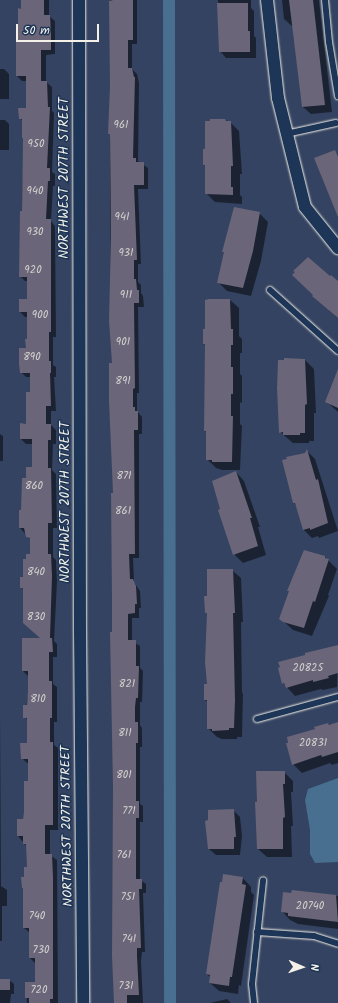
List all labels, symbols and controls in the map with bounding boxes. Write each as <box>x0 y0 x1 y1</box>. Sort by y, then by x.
scale bar <box>18 16 101 42</box>
text: 50 m <box>23 21 50 40</box>
street label: NORTHWEST 207TH STREET <box>57 97 73 259</box>
house number: 961 <box>114 118 128 132</box>
house number: 950 <box>28 137 44 151</box>
house number: 940 <box>27 184 43 198</box>
house number: 941 <box>115 210 129 224</box>
house number: 930 <box>26 225 44 239</box>
house number: 931 <box>118 246 134 260</box>
house number: 920 <box>24 263 42 277</box>
house number: 911 <box>120 288 132 302</box>
house number: 900 <box>32 308 48 322</box>
house number: 901 <box>116 335 130 349</box>
house number: 890 <box>23 350 41 364</box>
house number: 891 <box>115 374 131 388</box>
street label: NORTHWEST 207TH STREET <box>58 421 74 583</box>
house number: 871 <box>116 469 132 483</box>
house number: 860 <box>25 479 43 493</box>
house number: 861 <box>115 504 131 518</box>
house number: 840 <box>27 565 45 579</box>
house number: 830 <box>27 610 45 624</box>
house number: 20825 <box>293 661 323 675</box>
house number: 821 <box>119 677 135 691</box>
house number: 810 <box>30 692 46 706</box>
house number: 811 <box>118 726 132 740</box>
house number: 20831 <box>299 736 327 750</box>
street label: NORTHWEST 207TH STREET <box>59 745 77 907</box>
house number: 801 <box>116 768 132 782</box>
house number: 771 <box>122 804 136 818</box>
house number: 761 <box>117 848 131 862</box>
house number: 751 <box>121 890 135 904</box>
house number: 20740 <box>296 899 324 913</box>
house number: 740 <box>29 909 45 923</box>
house number: 741 <box>122 932 136 946</box>
house number: 730 <box>33 943 49 957</box>
north arrow <box>282 947 322 987</box>
text: N <box>305 964 323 971</box>
house number: 731 <box>119 979 133 993</box>
house number: 720 <box>31 983 47 997</box>

